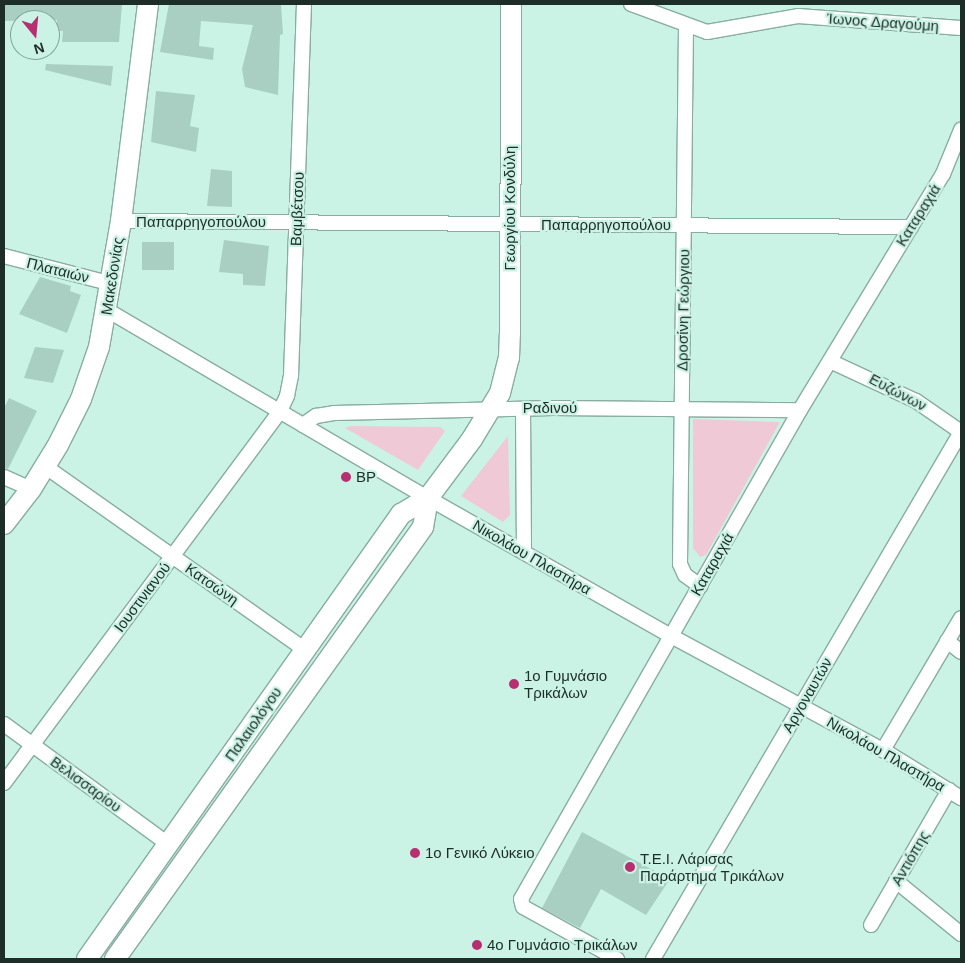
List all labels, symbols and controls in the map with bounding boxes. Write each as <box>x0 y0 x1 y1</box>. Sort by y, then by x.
street label: Ίωνος Δραγούμη <box>826 9 940 35</box>
north arrow <box>10 10 60 60</box>
text: N <box>32 39 46 58</box>
street label: Γεωργίου Κονδύλη <box>501 146 519 270</box>
street label: Βαμβέτσου <box>287 172 307 246</box>
street label: Καταραχιά <box>892 181 944 249</box>
street label: Παπαρρηγοπούλου <box>136 213 266 231</box>
street label: Παπαρρηγοπούλου <box>541 216 671 234</box>
street label: Μακεδονίας <box>97 236 127 316</box>
street label: Δροσίνη Γεώργιου <box>673 249 693 371</box>
street label: Πλαταιών <box>25 254 91 286</box>
street label: Ευζώνων <box>866 369 930 415</box>
street label: Ραδινού <box>523 399 577 417</box>
place label: BP <box>356 468 376 486</box>
marker: BP <box>340 471 352 483</box>
street label: Νικολάου Πλαστήρα <box>470 516 594 598</box>
street label: Καταραχιά <box>687 529 737 599</box>
street label: Ιουστινιανού <box>110 559 174 635</box>
street label: Κατσώνη <box>182 559 242 609</box>
street label: Αργοναυτών <box>778 654 836 736</box>
place label: 1ο Γυμνάσιο Τρικάλων <box>524 666 607 701</box>
marker: 1ο Γυμνάσιο Τρικάλων <box>508 678 520 690</box>
street label: Παλαιολόγου <box>221 683 285 765</box>
street label: Νικολάου Πλαστήρα <box>824 713 948 795</box>
street label: Βελισσαρίου <box>47 752 125 816</box>
street label: Αντιόπης <box>887 827 933 889</box>
place label: 1ο Γενικό Λύκειο <box>425 844 536 862</box>
marker: 1ο Γενικό Λύκειο <box>409 847 421 859</box>
place label: Τ.Ε.Ι. Λάρισας Παράρτημα Τρικάλων <box>640 849 784 884</box>
marker: Τ.Ε.Ι. Λάρισας Παράρτημα Τρικάλων <box>624 861 636 873</box>
place label: 4ο Γυμνάσιο Τρικάλων <box>487 936 638 954</box>
marker: 4ο Γυμνάσιο Τρικάλων <box>471 939 483 951</box>

